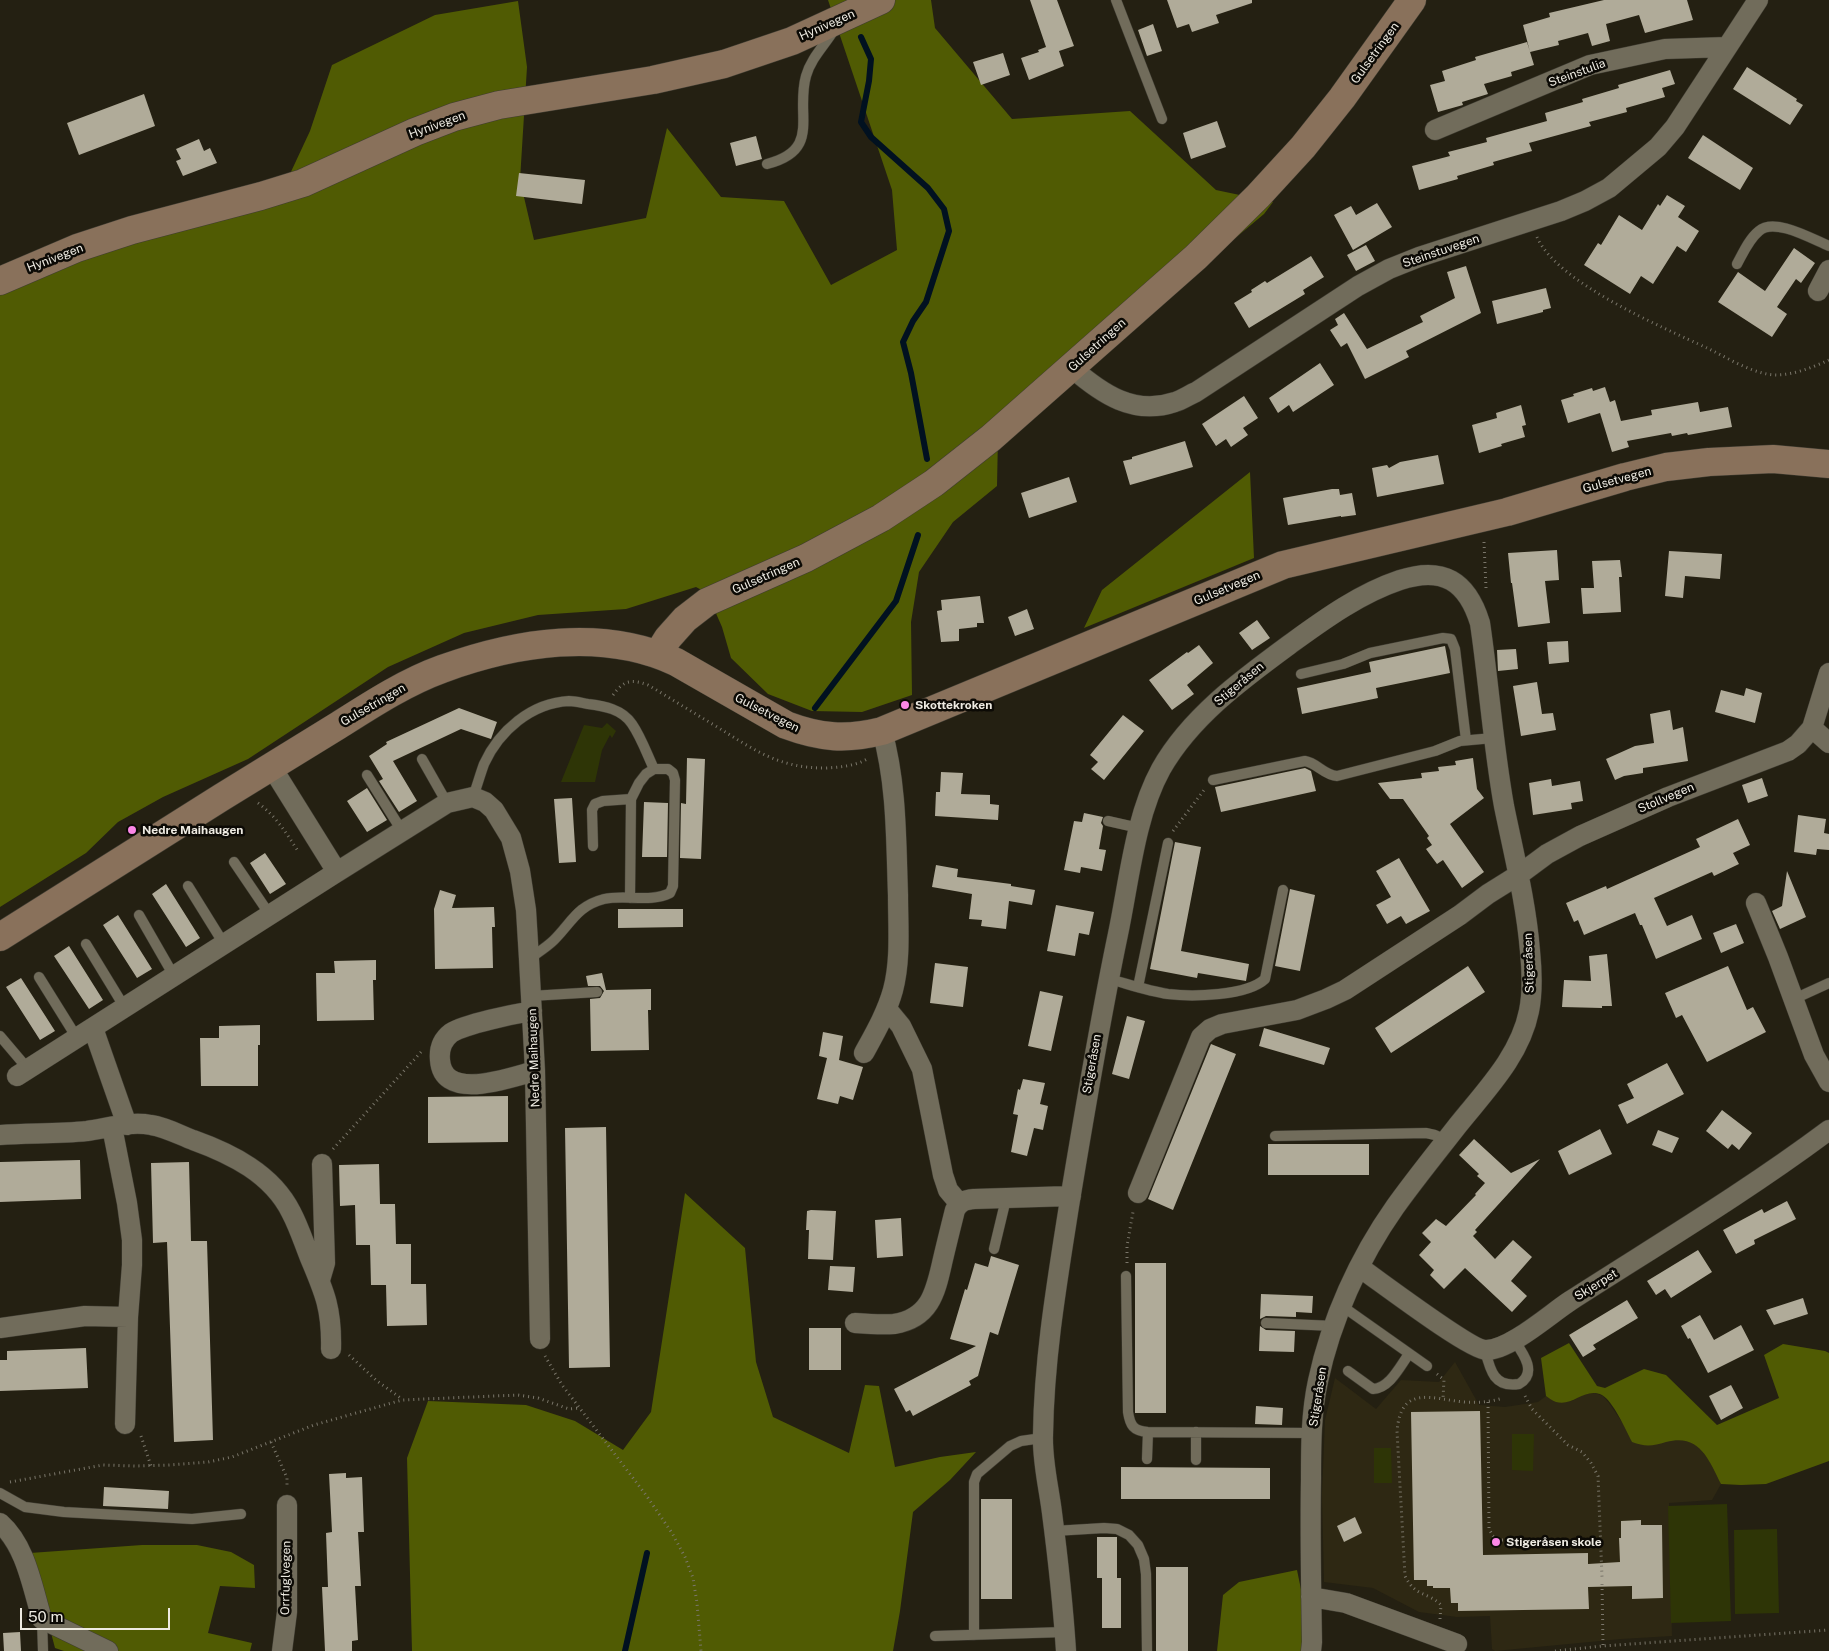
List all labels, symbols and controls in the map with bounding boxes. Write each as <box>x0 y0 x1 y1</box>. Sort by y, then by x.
street label: Hynivegen <box>797 6 857 44</box>
street label: Gulsetringen <box>1348 20 1402 86</box>
street label: Steinstulia <box>1546 56 1608 90</box>
street label: Hynivegen <box>407 108 467 142</box>
street label: Steinstuvegen <box>1401 231 1481 271</box>
street label: Hynivegen <box>25 241 85 275</box>
street label: Gulsetringen <box>1065 315 1129 375</box>
street label: Gulsetvegen <box>1581 464 1653 496</box>
street label: Gulsetringen <box>730 555 802 597</box>
street label: Gulsetvegen <box>1192 568 1262 608</box>
street label: Stigeråsen <box>1211 659 1267 709</box>
street label: Gulsetringen <box>338 681 408 729</box>
street label: Gulsetvegen <box>732 691 802 735</box>
place label: Skottekroken <box>915 698 992 712</box>
marker: Skottekroken <box>899 699 911 711</box>
street label: Stollvegen <box>1636 780 1696 816</box>
place label: Nedre Maihaugen <box>142 823 243 837</box>
marker: Nedre Maihaugen <box>126 824 138 836</box>
street label: Stigeråsen <box>1521 933 1537 993</box>
street label: Nedre Maihaugen <box>525 1008 543 1108</box>
street label: Stigeråsen <box>1080 1033 1104 1095</box>
street label: Skjerpet <box>1572 1266 1620 1304</box>
street label: Stigeråsen <box>1306 1366 1330 1428</box>
place label: Stigeråsen skole <box>1506 1535 1602 1549</box>
marker: Stigeråsen skole <box>1490 1536 1502 1548</box>
street label: Orrfuglvegen <box>278 1541 294 1615</box>
scale bar <box>22 1598 172 1630</box>
text: 50 m <box>28 1608 63 1625</box>

